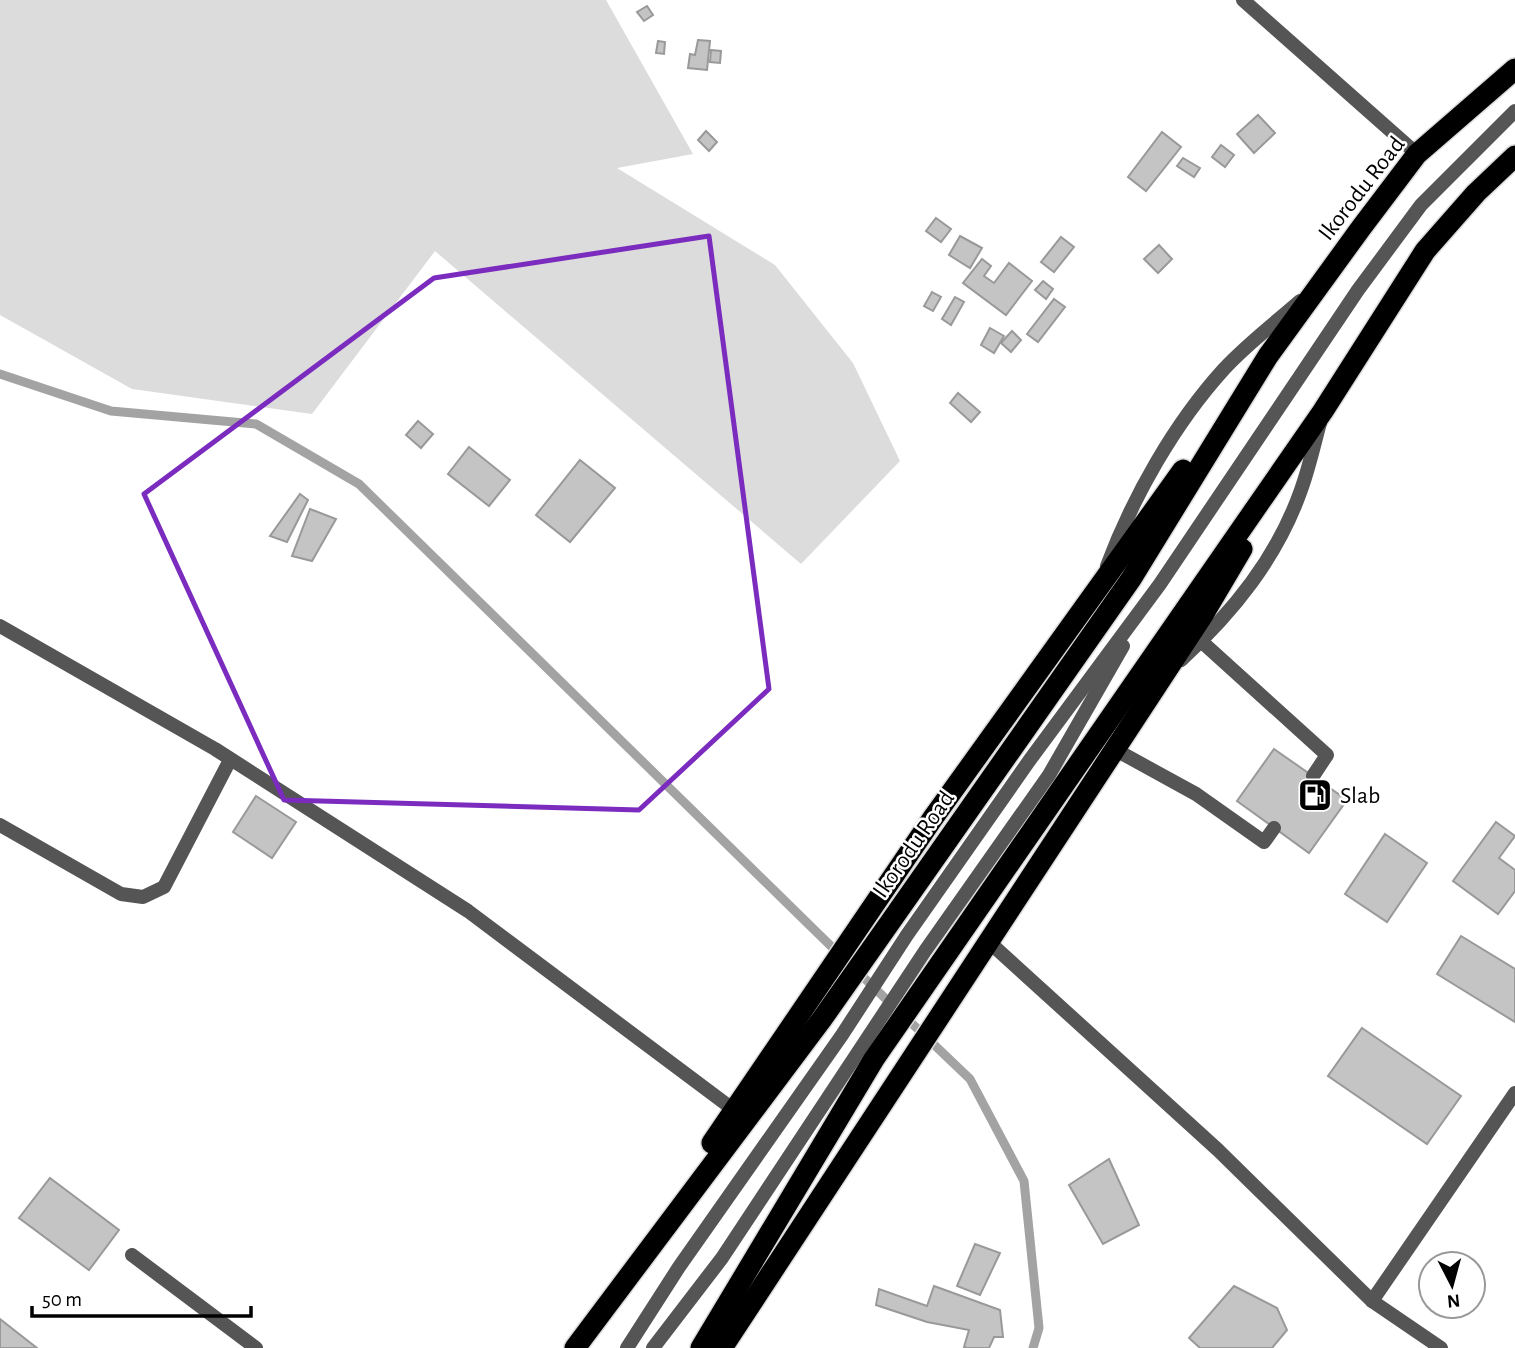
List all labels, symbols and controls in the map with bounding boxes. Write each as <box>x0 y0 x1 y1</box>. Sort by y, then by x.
street label: Ikorodu Road <box>1314 132 1410 245</box>
fuel station icon: Slab <box>1296 776 1334 814</box>
place label: Slab <box>1340 784 1380 808</box>
street label: Ikorodu Road <box>868 787 959 902</box>
north arrow <box>1417 1250 1487 1320</box>
scale bar <box>32 1274 250 1318</box>
text: 50 m <box>42 1289 82 1310</box>
text: N <box>1446 1290 1461 1311</box>

